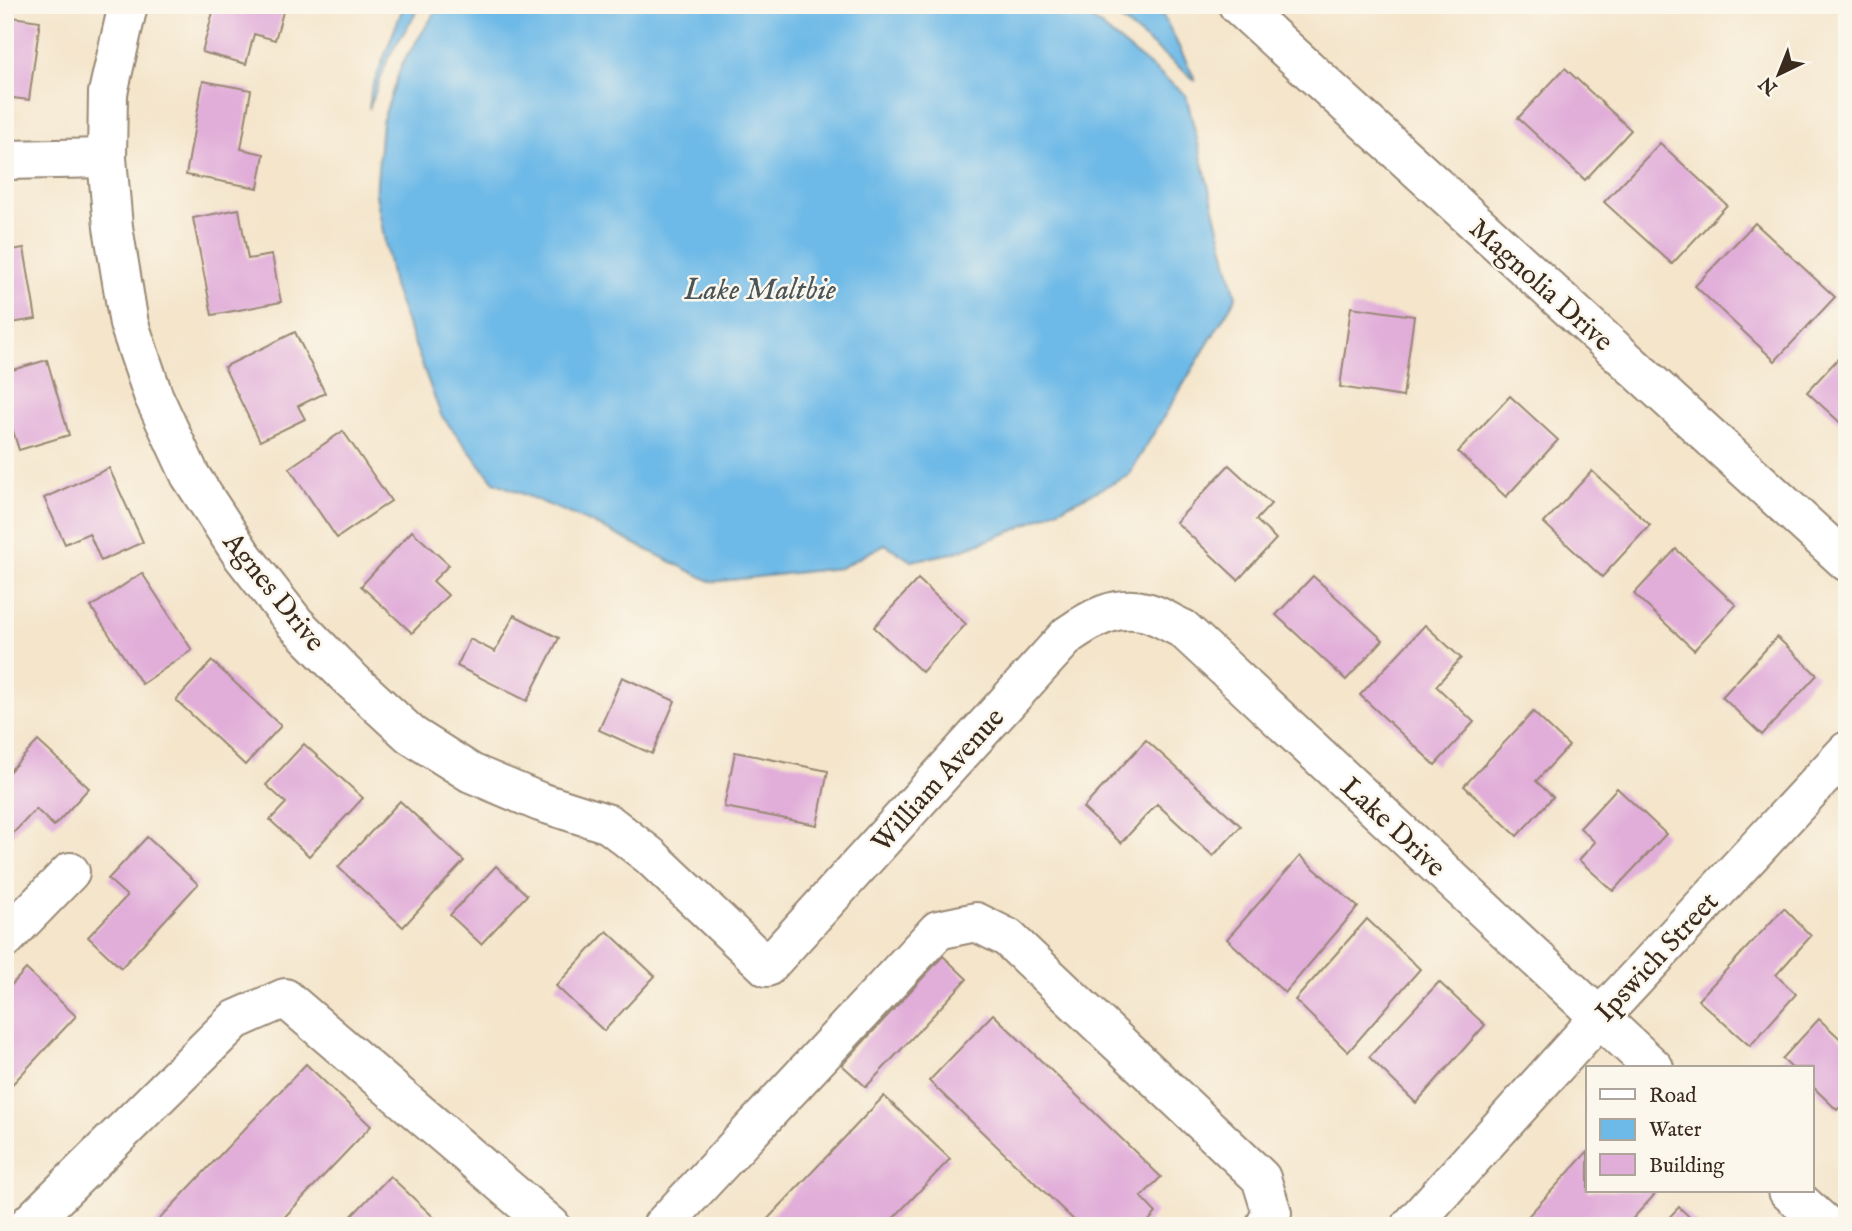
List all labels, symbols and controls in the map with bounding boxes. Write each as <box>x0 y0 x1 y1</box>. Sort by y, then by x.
north arrow <box>1744 38 1814 108</box>
text: N <box>1754 70 1784 100</box>
street label: Magnolia Drive <box>1461 212 1620 360</box>
water label: Lake Maltbie <box>683 272 836 310</box>
street label: Agnes Drive <box>214 525 332 659</box>
street label: William Avenue <box>865 701 1013 860</box>
street label: Lake Drive <box>1332 770 1452 885</box>
street label: Ipswich Street <box>1589 885 1727 1030</box>
legend <box>1586 1066 1814 1192</box>
text: Road <box>1649 1083 1697 1110</box>
text: Water <box>1649 1117 1702 1144</box>
text: Building <box>1649 1153 1725 1180</box>

